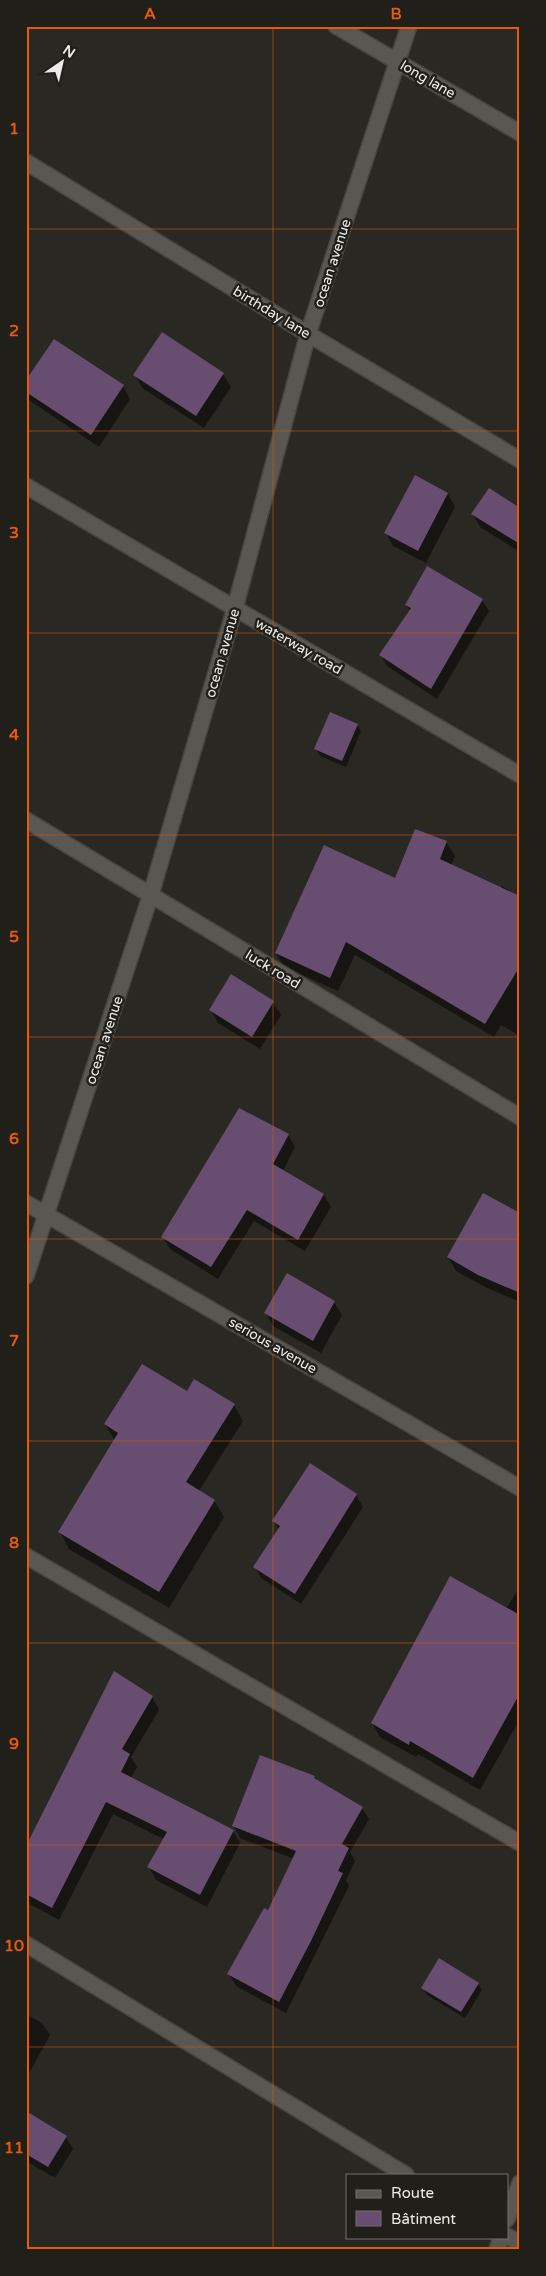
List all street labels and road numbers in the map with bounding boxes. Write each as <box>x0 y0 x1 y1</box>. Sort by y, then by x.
street label: long lane <box>397 57 458 102</box>
street label: ocean avenue <box>310 217 355 309</box>
street label: birthday lane <box>230 283 314 342</box>
street label: ocean avenue <box>202 607 243 700</box>
street label: waterway road <box>252 615 345 678</box>
street label: luck road <box>242 946 303 992</box>
street label: ocean avenue <box>82 994 127 1086</box>
street label: serious avenue <box>226 1313 320 1378</box>

